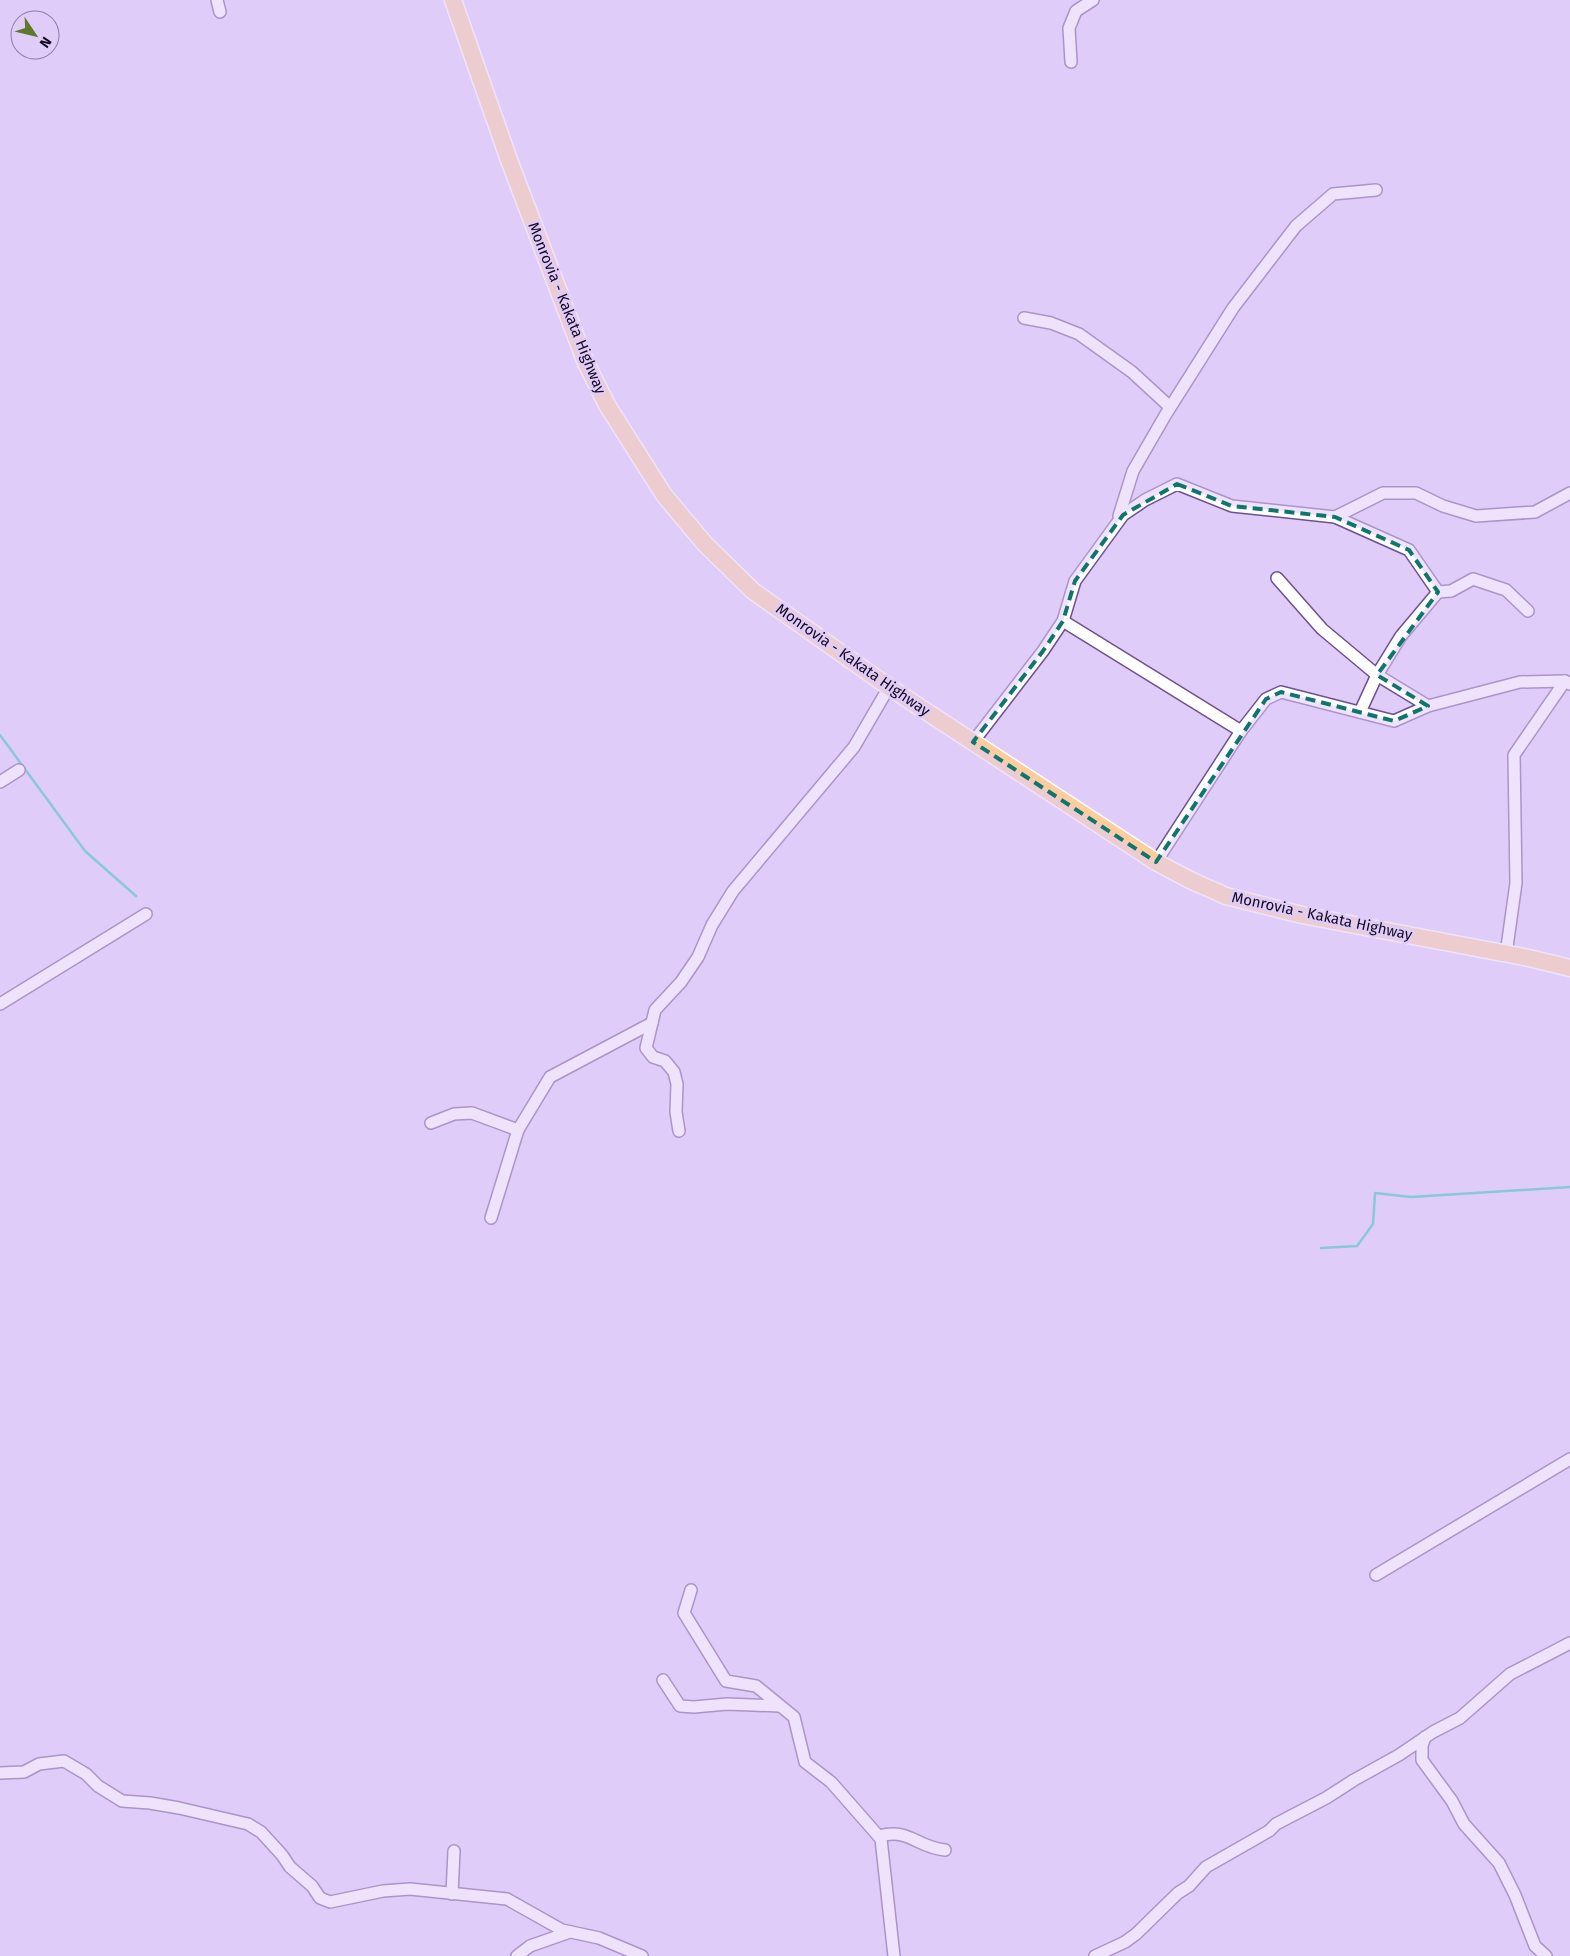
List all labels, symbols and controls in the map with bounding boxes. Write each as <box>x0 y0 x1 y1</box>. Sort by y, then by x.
north arrow <box>10 10 60 60</box>
text: N <box>36 33 55 51</box>
street label: Monrovia - Kakata Highway <box>524 219 610 397</box>
street label: Monrovia - Kakata Highway <box>773 600 934 720</box>
street label: Monrovia - Kakata Highway <box>1230 888 1414 944</box>

